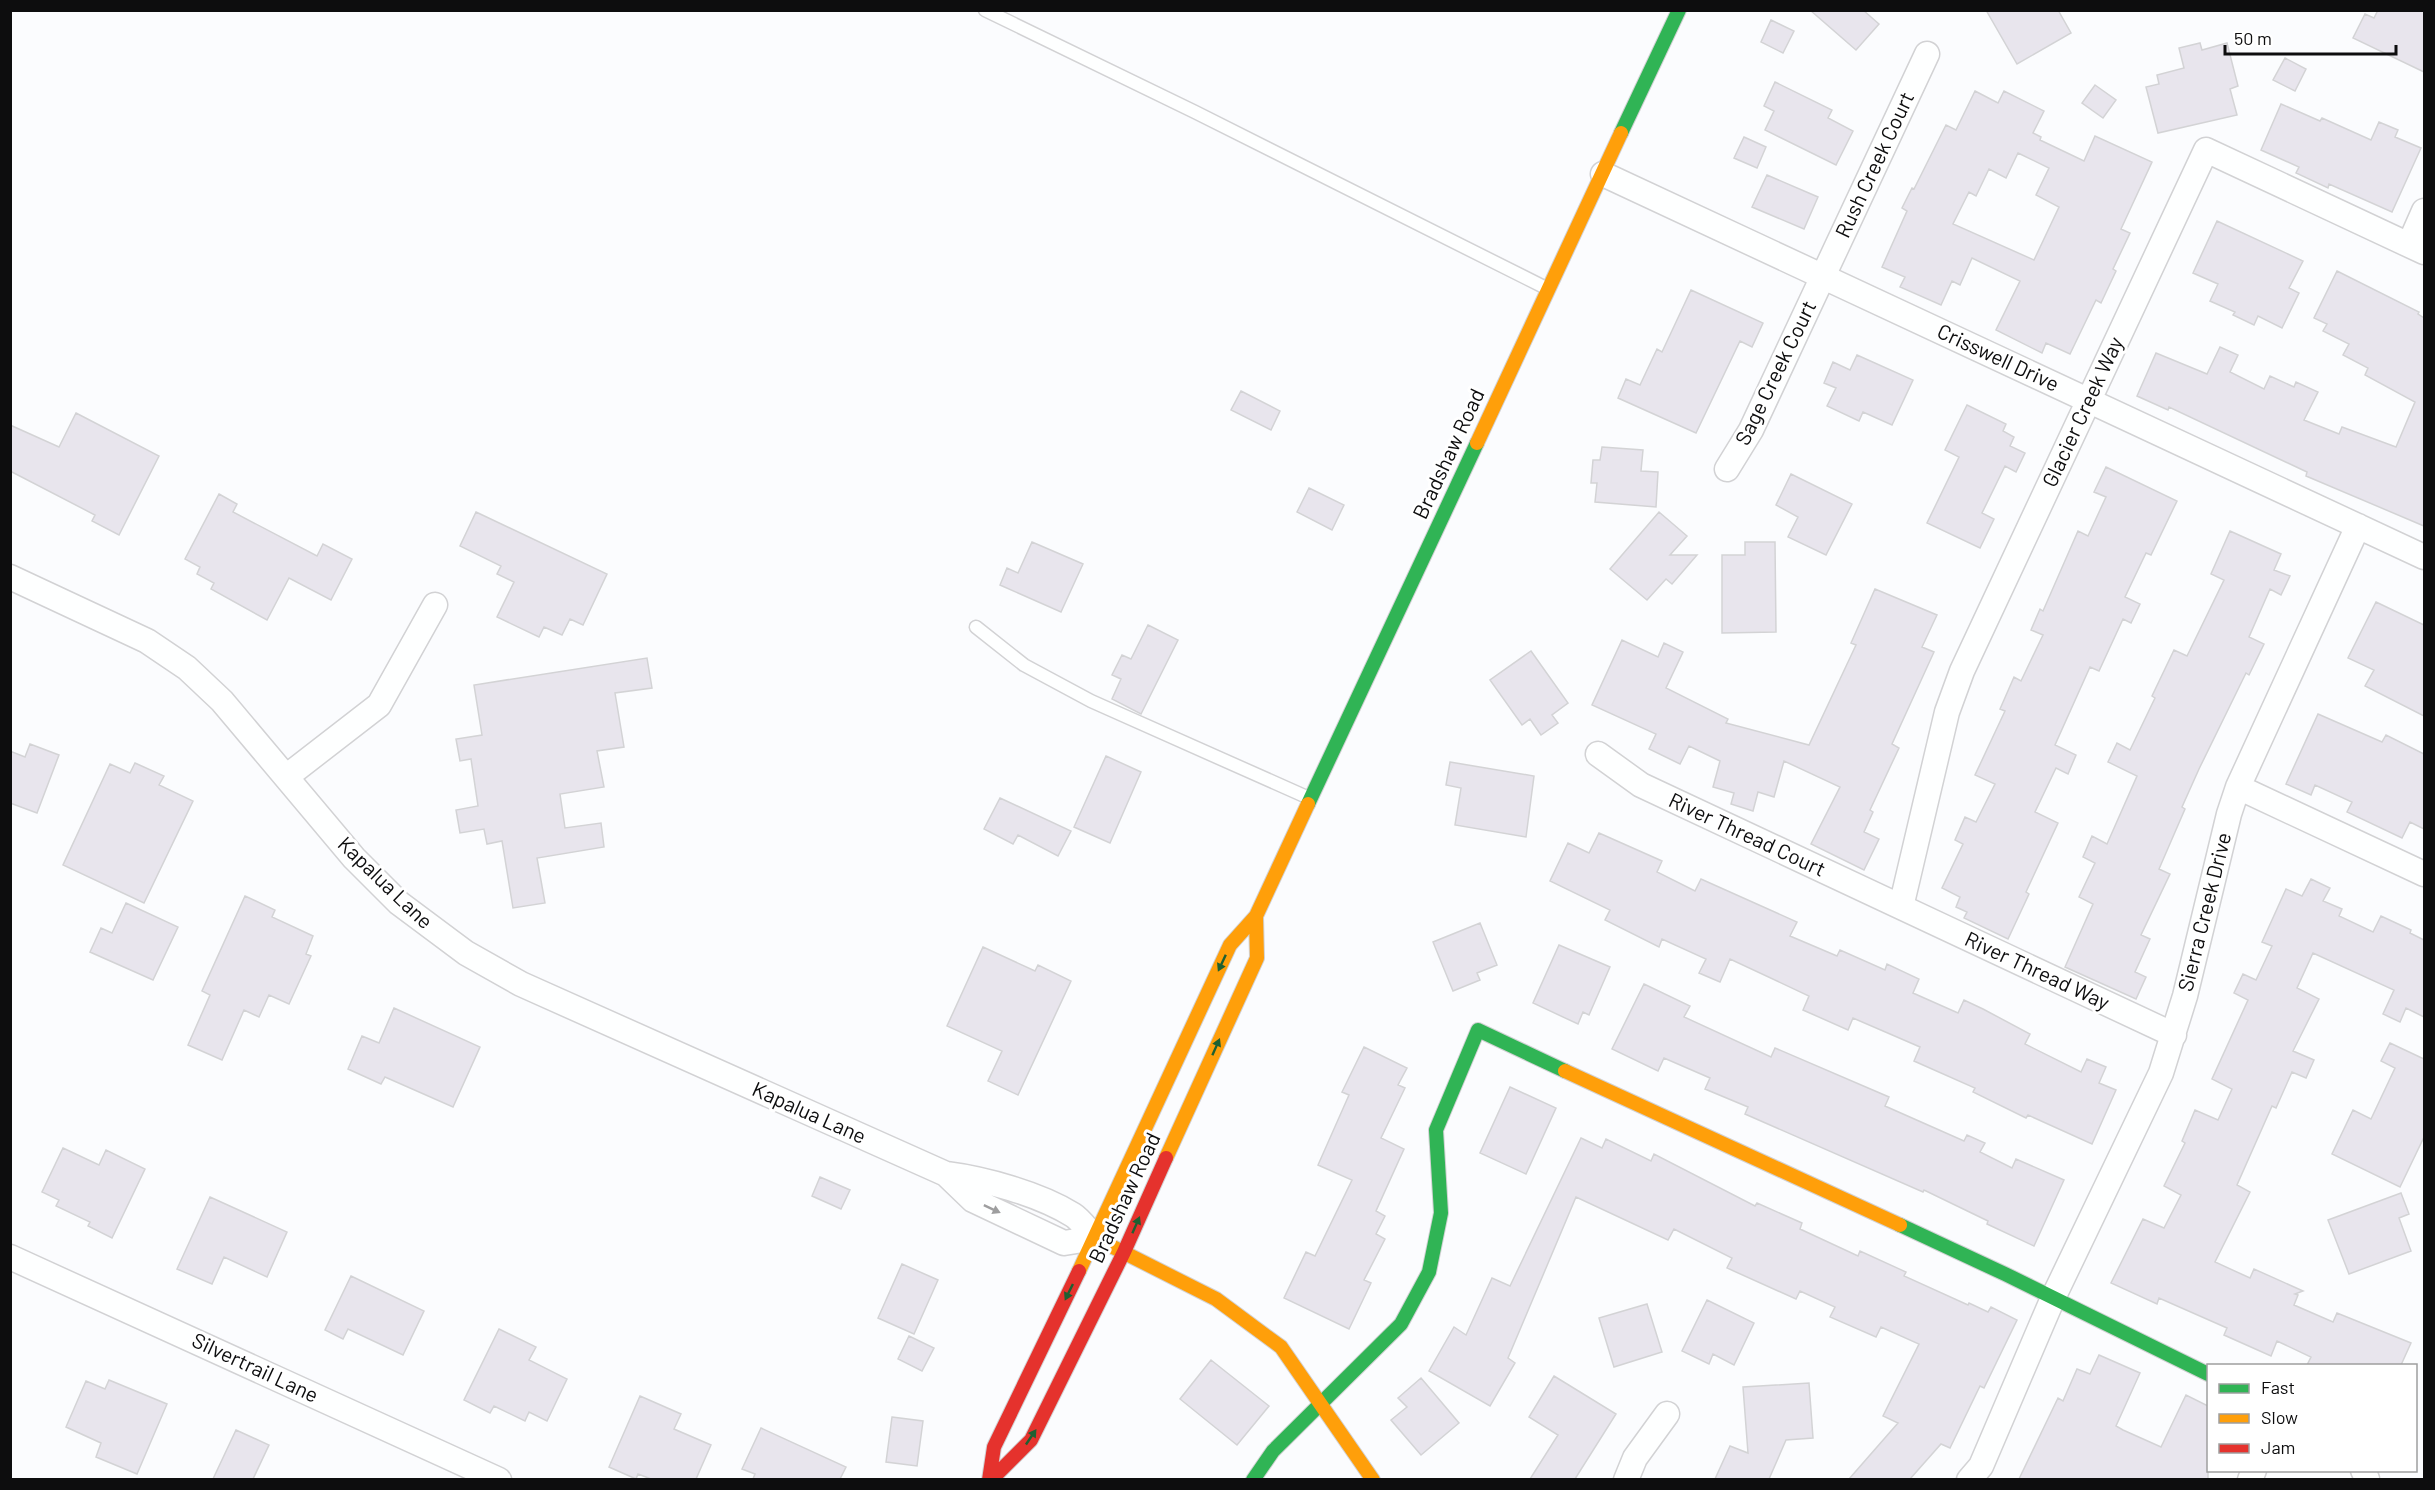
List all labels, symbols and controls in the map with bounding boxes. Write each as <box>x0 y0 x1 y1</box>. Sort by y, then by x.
scale bar <box>2225 18 2396 56</box>
text: 50 m <box>2234 27 2272 49</box>
street label: Rush Creek Court <box>1829 87 1918 241</box>
street label: Sage Creek Court <box>1729 296 1821 449</box>
street label: Crisswell Drive <box>1934 318 2064 396</box>
street label: Glacier Creek Way <box>2036 332 2128 490</box>
street label: Bradshaw Road <box>1407 384 1489 522</box>
street label: River Thread Court <box>1665 786 1830 881</box>
street label: Sierra Creek Drive <box>2172 829 2235 994</box>
street label: Kapalua Lane <box>334 831 439 933</box>
street label: River Thread Way <box>1961 925 2114 1014</box>
one-way arrow <box>1217 954 1226 971</box>
one-way arrow <box>1212 1039 1221 1056</box>
street label: Kapalua Lane <box>749 1075 870 1148</box>
street label: Bradshaw Road <box>1083 1128 1165 1266</box>
one-way arrow <box>983 1204 1000 1213</box>
one-way arrow <box>1132 1217 1141 1234</box>
one-way arrow <box>1064 1283 1074 1300</box>
street label: Silvertrail Lane <box>188 1326 323 1407</box>
legend <box>2207 1364 2417 1472</box>
text: Fast <box>2261 1376 2295 1398</box>
text: Slow <box>2261 1406 2298 1428</box>
one-way arrow <box>1025 1430 1037 1446</box>
text: Jam <box>2261 1436 2295 1458</box>

